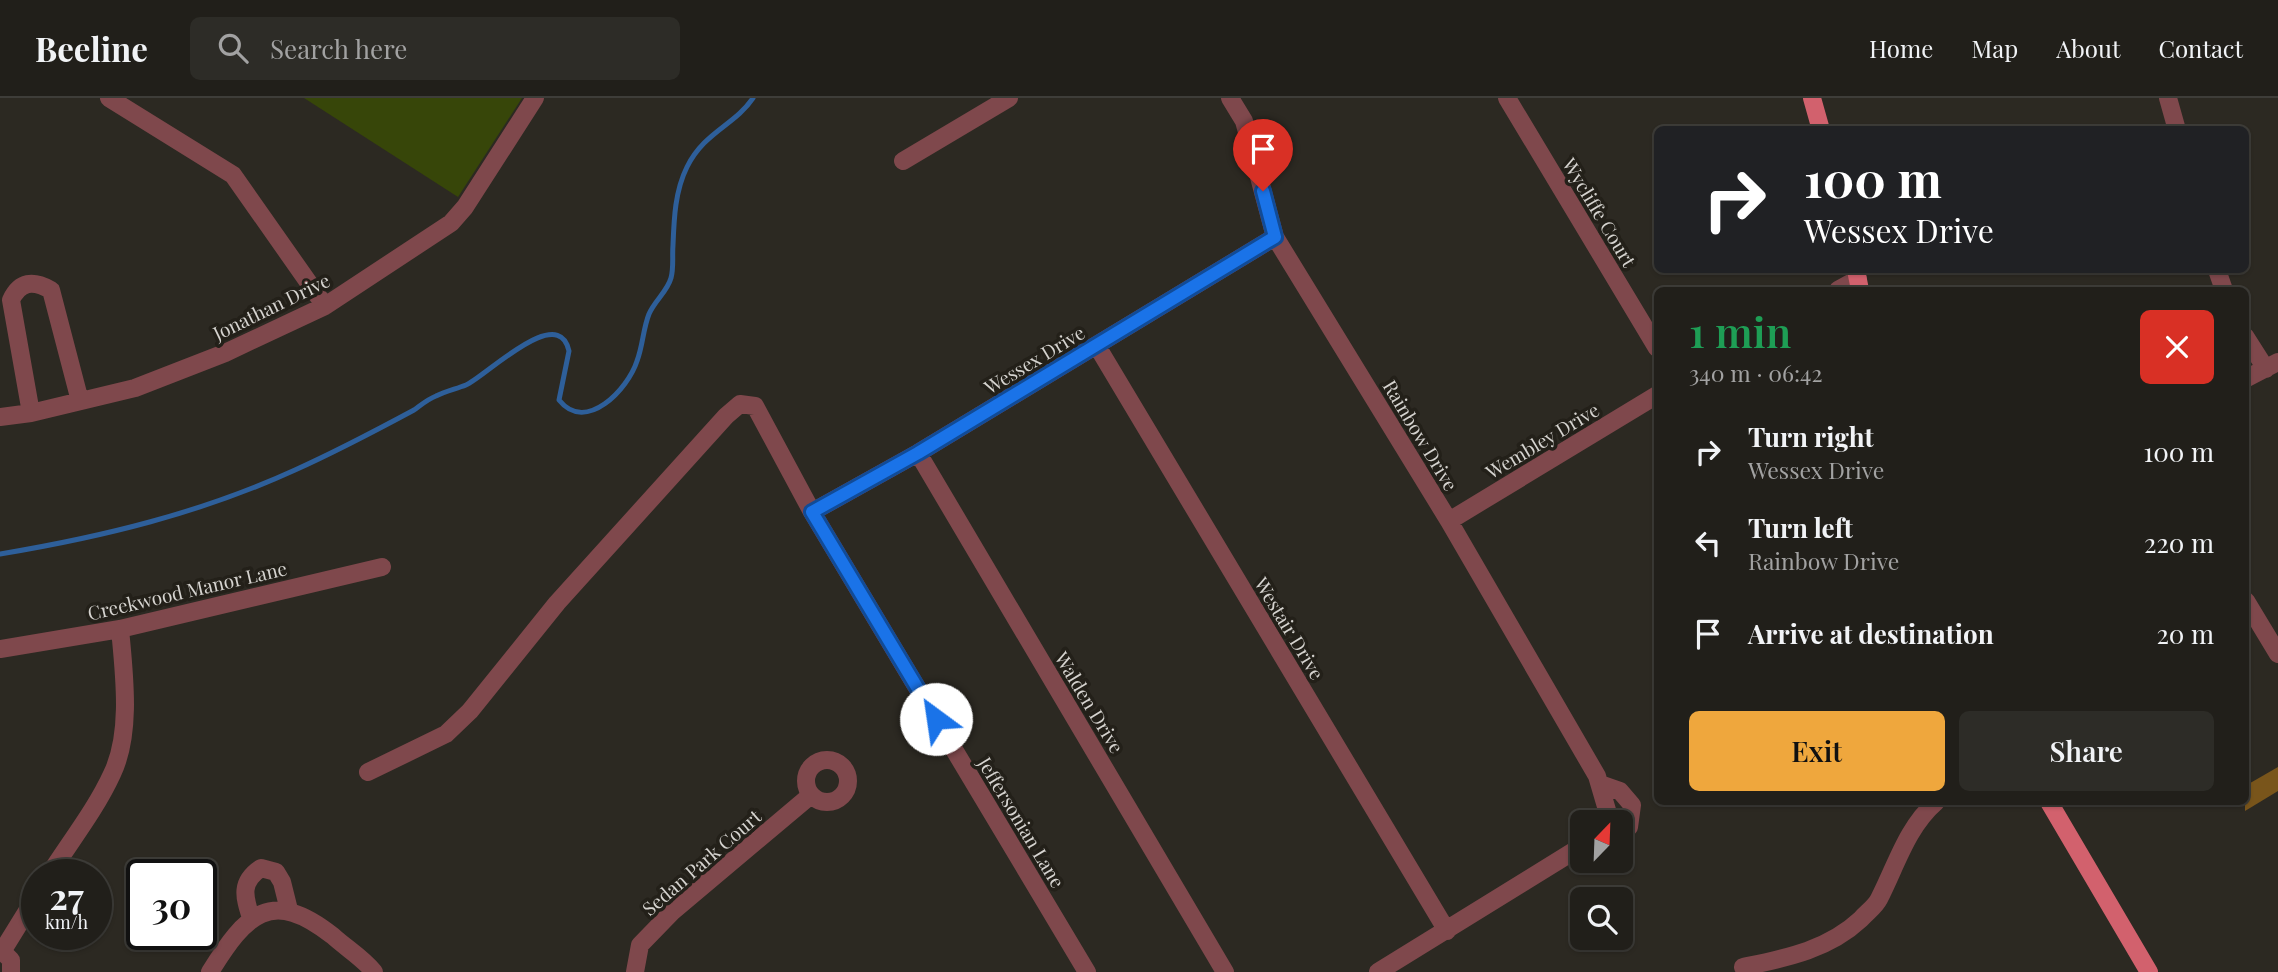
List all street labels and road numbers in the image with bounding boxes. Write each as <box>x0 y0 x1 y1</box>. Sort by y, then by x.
street label: Wycliffe Court <box>1557 152 1643 271</box>
street label: Jonathan Drive <box>207 266 334 346</box>
street label: Wessex Drive <box>978 319 1089 400</box>
street label: Rainbow Drive <box>1378 375 1464 495</box>
street label: Wembley Drive <box>1480 396 1603 485</box>
street label: Creekwood Manor Lane <box>85 554 289 626</box>
street label: Westair Drive <box>1249 571 1331 684</box>
street label: Walden Drive <box>1049 646 1131 758</box>
street label: Jeffersonian Lane <box>972 751 1071 892</box>
street label: Sedan Park Court <box>636 803 766 921</box>

